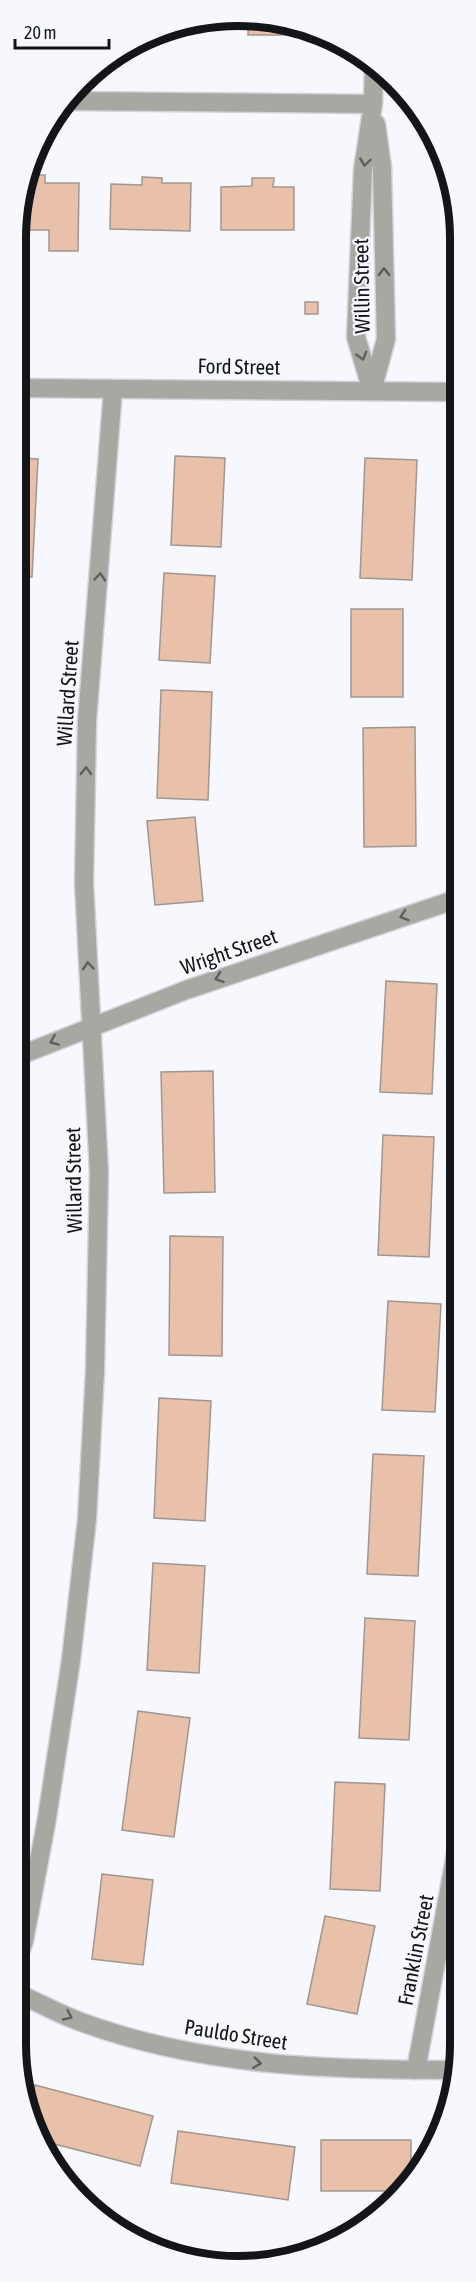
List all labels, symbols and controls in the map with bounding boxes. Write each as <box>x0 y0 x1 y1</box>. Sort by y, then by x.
scale bar <box>15 12 110 50</box>
text: 20 m <box>24 22 56 43</box>
one-way arrow <box>359 157 371 167</box>
street label: Willin Street <box>348 238 374 334</box>
one-way arrow <box>378 267 391 276</box>
one-way arrow <box>355 350 367 361</box>
street label: Ford Street <box>197 353 281 379</box>
one-way arrow <box>93 572 106 582</box>
street label: Willard Street <box>51 639 83 747</box>
one-way arrow <box>80 767 93 776</box>
one-way arrow <box>399 909 410 921</box>
street label: Wright Street <box>177 923 280 979</box>
one-way arrow <box>82 962 95 971</box>
one-way arrow <box>215 971 225 984</box>
one-way arrow <box>50 1034 61 1046</box>
street label: Willard Street <box>60 1127 86 1233</box>
street label: Franklin Street <box>393 1892 438 2007</box>
one-way arrow <box>62 2009 73 2021</box>
street label: Pauldo Street <box>183 2014 289 2054</box>
one-way arrow <box>252 2056 261 2069</box>

